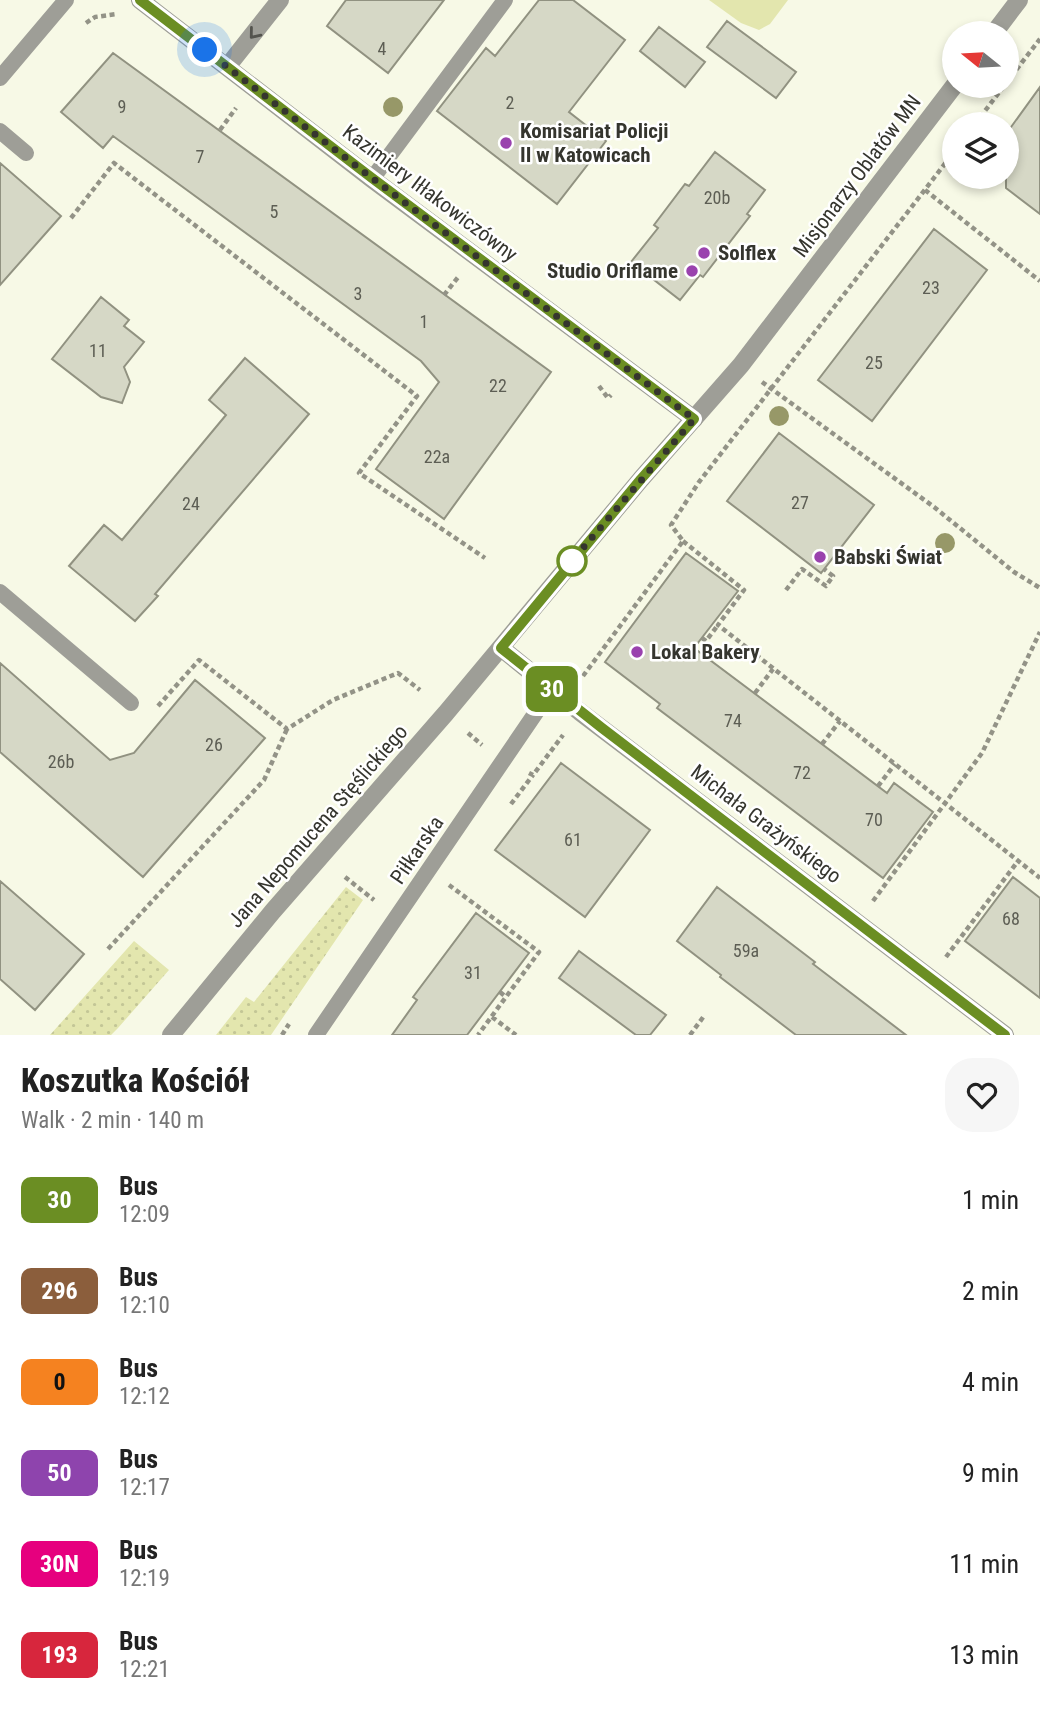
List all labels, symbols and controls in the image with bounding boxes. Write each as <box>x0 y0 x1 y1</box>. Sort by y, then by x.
north arrow <box>942 21 1018 98</box>
map controls <box>942 21 1019 189</box>
one-way arrow <box>250 25 262 38</box>
your location <box>187 32 222 67</box>
house number: 4 <box>378 38 387 59</box>
street label: Misjonarzy Oblatów MN <box>788 90 926 262</box>
house number: 2 <box>506 92 515 113</box>
house number: 9 <box>118 96 126 117</box>
button: layers <box>942 112 1019 189</box>
place label: Komisariat Policji II w Katowicach <box>520 119 668 167</box>
street label: Kazimiery Iłłakowiczówny <box>338 120 522 267</box>
marker: Komisariat Policji II w Katowicach <box>498 135 514 151</box>
house number: 7 <box>196 146 205 167</box>
house number: 20b <box>704 187 730 208</box>
house number: 5 <box>270 201 279 222</box>
place label: Solflex <box>718 241 777 265</box>
marker: Solflex <box>696 245 712 261</box>
place label: Studio Oriflame <box>547 259 678 283</box>
marker: Studio Oriflame <box>684 263 700 279</box>
house number: 23 <box>922 277 940 298</box>
house number: 3 <box>354 283 362 304</box>
house number: 1 <box>420 311 428 332</box>
house number: 11 <box>89 340 107 361</box>
house number: 25 <box>865 352 883 373</box>
house number: 22 <box>489 375 507 396</box>
house number: 22a <box>424 446 450 467</box>
house number: 27 <box>791 492 809 513</box>
house number: 24 <box>182 493 200 514</box>
place label: Babski Świat <box>834 545 942 569</box>
unlabelled marker <box>557 546 587 576</box>
marker: Babski Świat <box>812 549 828 565</box>
place label: Lokal Bakery <box>651 640 760 664</box>
marker: Lokal Bakery <box>629 644 645 660</box>
line badge: 30 <box>520 666 584 712</box>
text: 30 <box>540 675 564 703</box>
house number: 74 <box>724 710 742 731</box>
street label: Jana Nepomucena Stęślickiego <box>224 720 412 932</box>
house number: 26 <box>205 734 223 755</box>
house number: 26b <box>48 751 74 772</box>
street label: Michała Grażyńskiego <box>686 760 846 888</box>
house number: 72 <box>793 762 811 783</box>
house number: 70 <box>865 809 883 830</box>
street label: Piłkarska <box>386 811 448 889</box>
house number: 61 <box>564 829 582 850</box>
house number: 68 <box>1002 908 1020 929</box>
house number: 59a <box>733 940 759 961</box>
house number: 31 <box>464 962 482 983</box>
button: heart <box>945 1058 1019 1132</box>
text: Koszutka Kościół <box>21 1061 250 1100</box>
text: Walk · 2 min · 140 m <box>21 1107 204 1134</box>
text: Bus <box>119 1171 158 1201</box>
text: 1 min <box>962 1185 1019 1215</box>
text: 30 <box>47 1186 72 1214</box>
text: 12:09 <box>119 1201 170 1228</box>
text: Bus <box>119 1262 158 1292</box>
text: 2 min <box>962 1276 1019 1306</box>
text: 296 <box>41 1277 78 1305</box>
text: 12:10 <box>119 1292 170 1319</box>
text: Bus <box>119 1353 158 1383</box>
text: 4 min <box>962 1367 1019 1397</box>
text: 0 <box>53 1368 66 1396</box>
text: 12:12 <box>119 1383 170 1410</box>
text: Bus <box>119 1444 158 1474</box>
text: 9 min <box>962 1458 1019 1488</box>
text: 50 <box>47 1459 72 1487</box>
text: 12:17 <box>119 1474 170 1501</box>
text: Bus <box>119 1535 158 1565</box>
text: 11 min <box>949 1549 1019 1579</box>
text: 30N <box>40 1550 79 1578</box>
text: 12:19 <box>119 1565 170 1592</box>
text: Bus <box>119 1626 158 1656</box>
text: 13 min <box>949 1640 1019 1670</box>
text: 193 <box>41 1641 78 1669</box>
text: 12:21 <box>119 1656 170 1683</box>

